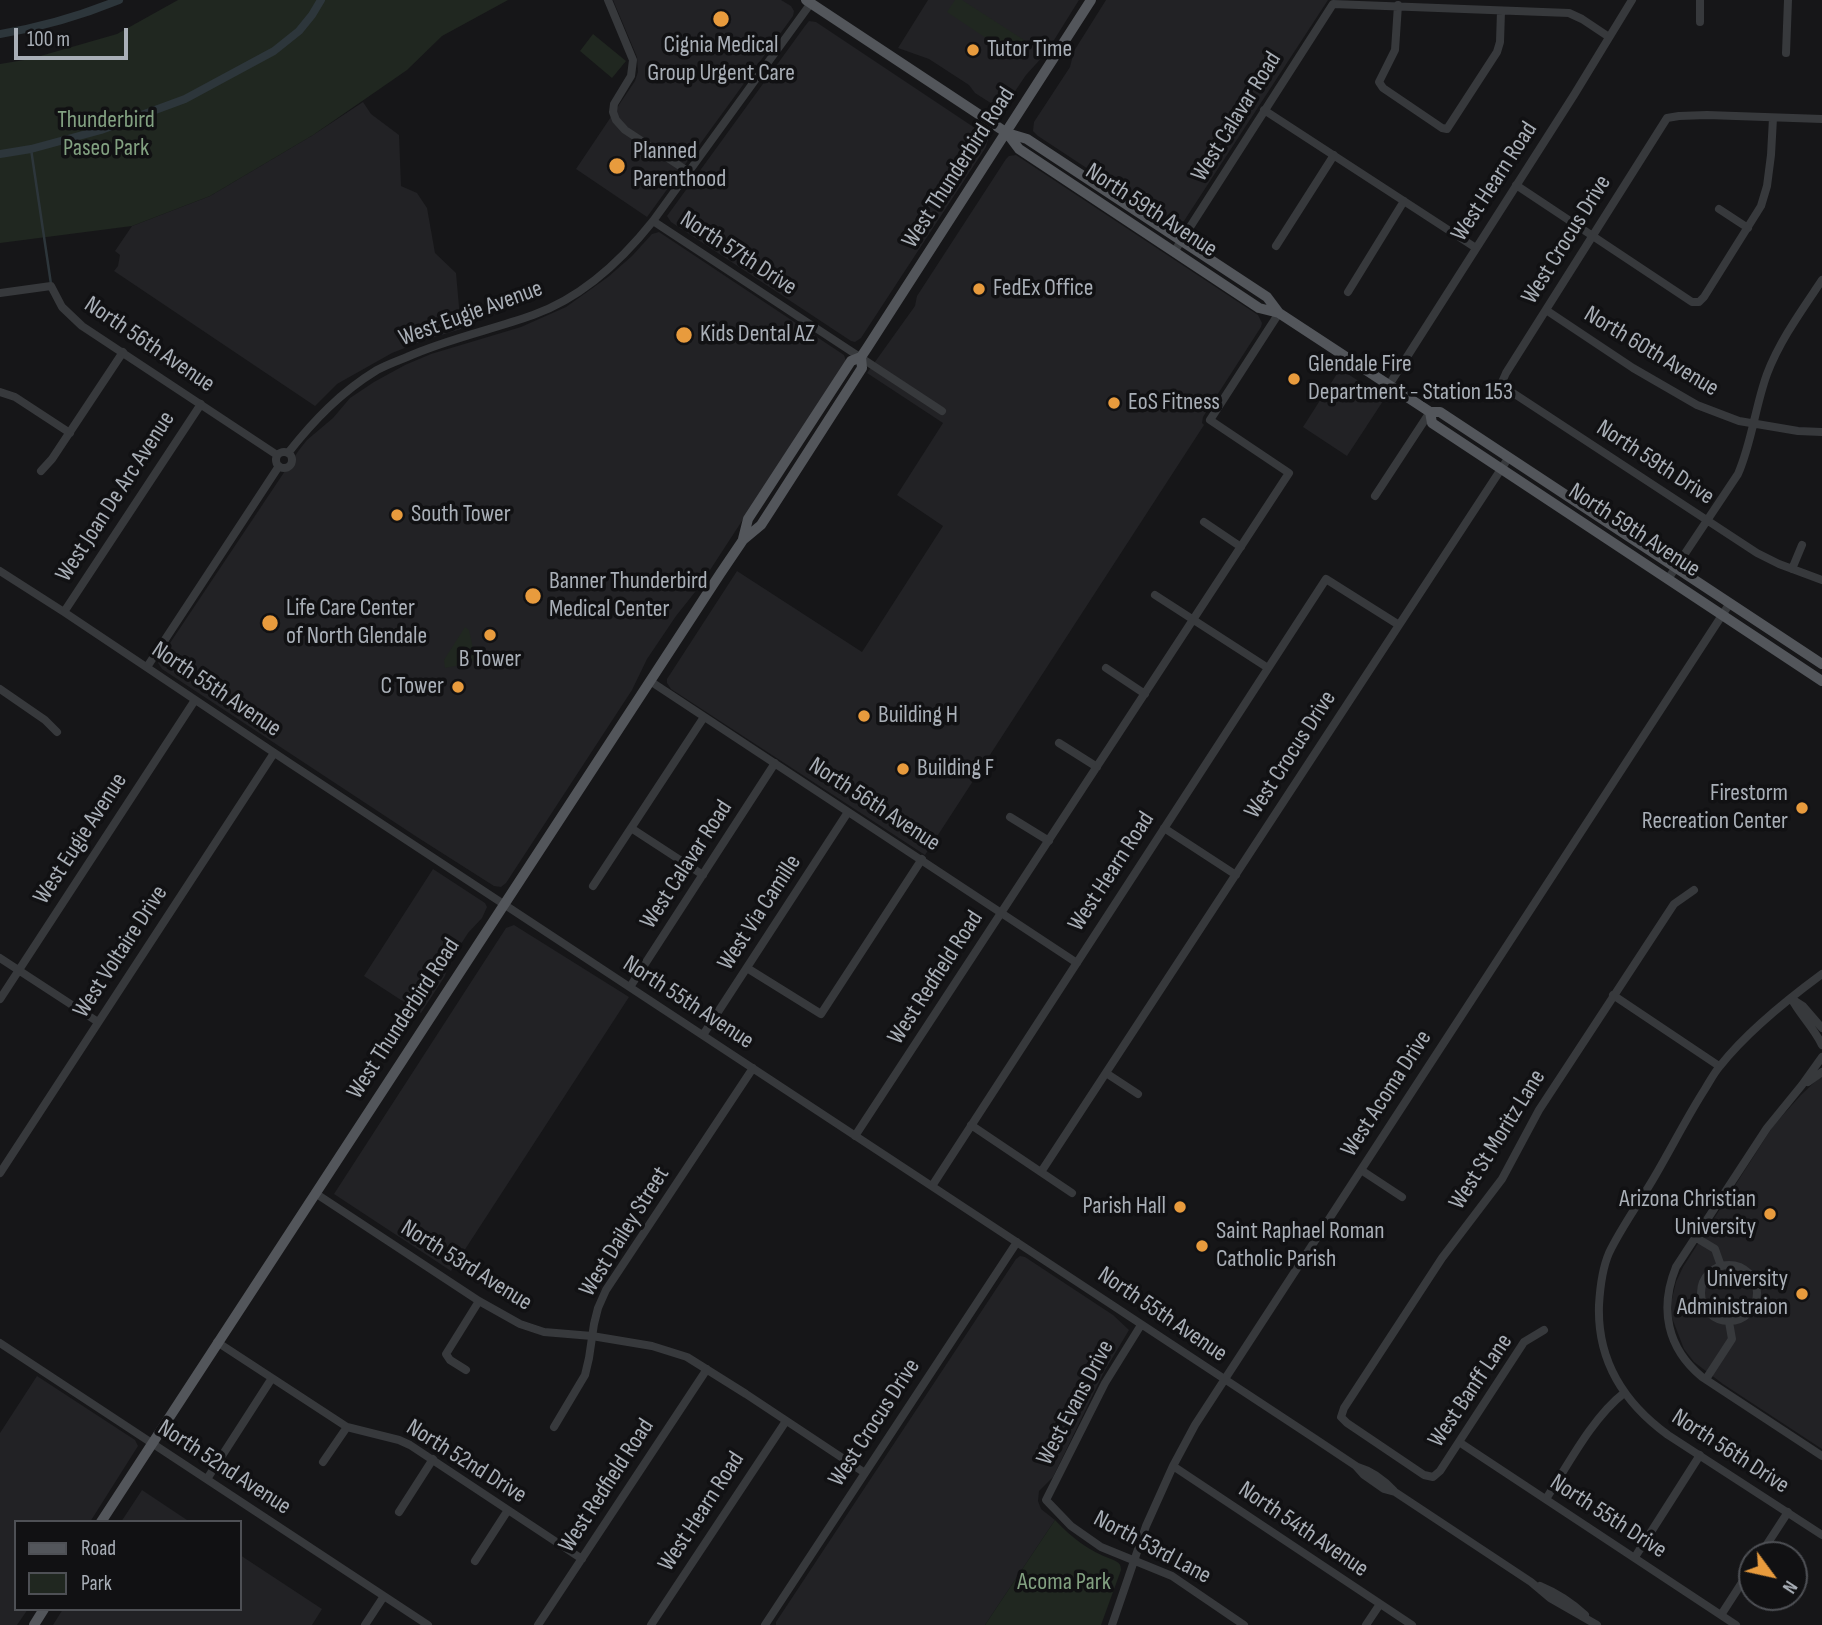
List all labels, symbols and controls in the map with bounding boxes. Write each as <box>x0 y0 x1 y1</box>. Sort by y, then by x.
marker: Cignia Medical Group Urgent Care <box>711 9 731 29</box>
scale bar <box>18 14 131 58</box>
text: 100 m <box>27 27 70 52</box>
place label: Cignia Medical Group Urgent Care <box>647 32 795 88</box>
place label: Tutor Time <box>987 36 1072 64</box>
marker: Tutor Time <box>965 42 981 58</box>
street label: West Calavar Road <box>1186 47 1288 187</box>
street label: West Thunderbird Road <box>896 82 1022 254</box>
park label: Thunderbird Paseo Park <box>57 107 155 163</box>
street label: West Hearn Road <box>1446 117 1544 247</box>
place label: Planned Parenthood <box>633 138 726 194</box>
marker: Planned Parenthood <box>607 156 627 176</box>
street label: North 59th Avenue <box>1080 158 1222 264</box>
street label: West Crocus Drive <box>1516 170 1618 310</box>
street label: North 57th Drive <box>674 206 802 302</box>
street label: West Eugie Avenue <box>395 275 547 353</box>
place label: FedEx Office <box>993 275 1093 303</box>
marker: FedEx Office <box>971 281 987 297</box>
street label: North 56th Avenue <box>78 291 220 399</box>
street label: North 60th Avenue <box>1578 300 1724 404</box>
place label: Kids Dental AZ <box>700 321 815 349</box>
marker: Kids Dental AZ <box>674 325 694 345</box>
place label: Glendale Fire Department - Station 153 <box>1308 351 1513 407</box>
marker: Glendale Fire Department - Station 153 <box>1286 371 1302 387</box>
place label: EoS Fitness <box>1128 389 1220 417</box>
marker: EoS Fitness <box>1106 395 1122 411</box>
street label: West Joan De Arc Avenue <box>50 406 182 588</box>
street label: North 59th Drive <box>1591 414 1719 512</box>
street label: North 59th Avenue <box>1563 478 1705 584</box>
place label: South Tower <box>411 501 511 529</box>
marker: South Tower <box>389 507 405 523</box>
place label: Banner Thunderbird Medical Center <box>549 568 707 624</box>
marker: Banner Thunderbird Medical Center <box>523 586 543 606</box>
place label: Life Care Center of North Glendale <box>286 595 427 651</box>
marker: Life Care Center of North Glendale <box>260 613 280 633</box>
marker: B Tower <box>482 627 498 643</box>
street label: North 55th Avenue <box>146 636 286 744</box>
place label: B Tower <box>459 646 521 674</box>
place label: C Tower <box>381 673 444 701</box>
marker: C Tower <box>450 679 466 695</box>
street label: West Crocus Drive <box>1239 686 1343 824</box>
place label: Building H <box>878 702 958 730</box>
marker: Building H <box>856 708 872 724</box>
street label: North 56th Avenue <box>803 752 945 858</box>
place label: Building F <box>917 755 994 783</box>
marker: Building F <box>895 761 911 777</box>
street label: West Eugie Avenue <box>28 768 134 910</box>
place label: Firestorm Recreation Center <box>1642 780 1788 836</box>
street label: West Calavar Road <box>635 795 739 935</box>
marker: Firestorm Recreation Center <box>1794 800 1810 816</box>
street label: West Hearn Road <box>1063 807 1161 937</box>
street label: West Via Camille <box>712 850 808 976</box>
street label: West Voltaire Drive <box>68 880 174 1024</box>
street label: West Redfield Road <box>882 906 990 1050</box>
street label: West Thunderbird Road <box>341 933 467 1105</box>
street label: North 55th Avenue <box>617 950 759 1056</box>
street label: West Acoma Drive <box>1335 1025 1439 1163</box>
street label: West St Moritz Lane <box>1444 1065 1552 1215</box>
street label: West Dailey Street <box>574 1162 676 1302</box>
place label: Arizona Christian University <box>1619 1186 1756 1242</box>
place label: Parish Hall <box>1083 1193 1166 1221</box>
marker: Parish Hall <box>1172 1199 1188 1215</box>
marker: Arizona Christian University <box>1762 1206 1778 1222</box>
street label: North 53rd Avenue <box>395 1214 537 1318</box>
place label: Saint Raphael Roman Catholic Parish <box>1216 1218 1385 1274</box>
marker: Saint Raphael Roman Catholic Parish <box>1194 1238 1210 1254</box>
street label: North 55th Avenue <box>1092 1261 1232 1369</box>
place label: University Administraion <box>1677 1266 1788 1322</box>
marker: University Administraion <box>1794 1286 1810 1302</box>
street label: West Banff Lane <box>1423 1329 1519 1453</box>
street label: West Evans Drive <box>1031 1336 1121 1470</box>
street label: West Crocus Drive <box>823 1354 927 1492</box>
street label: North 56th Drive <box>1666 1403 1794 1501</box>
street label: North 52nd Avenue <box>152 1414 296 1522</box>
street label: North 52nd Drive <box>401 1414 531 1510</box>
street label: West Redfield Road <box>553 1414 661 1558</box>
street label: West Hearn Road <box>653 1447 751 1577</box>
street label: North 55th Drive <box>1544 1469 1672 1565</box>
street label: North 54th Avenue <box>1233 1476 1373 1584</box>
street label: North 53rd Lane <box>1088 1505 1216 1591</box>
legend <box>14 1520 242 1611</box>
text: Road <box>81 1536 116 1561</box>
north arrow <box>1738 1541 1808 1611</box>
park label: Acoma Park <box>1017 1569 1111 1597</box>
text: Park <box>81 1571 112 1596</box>
text: N <box>1777 1576 1802 1597</box>

